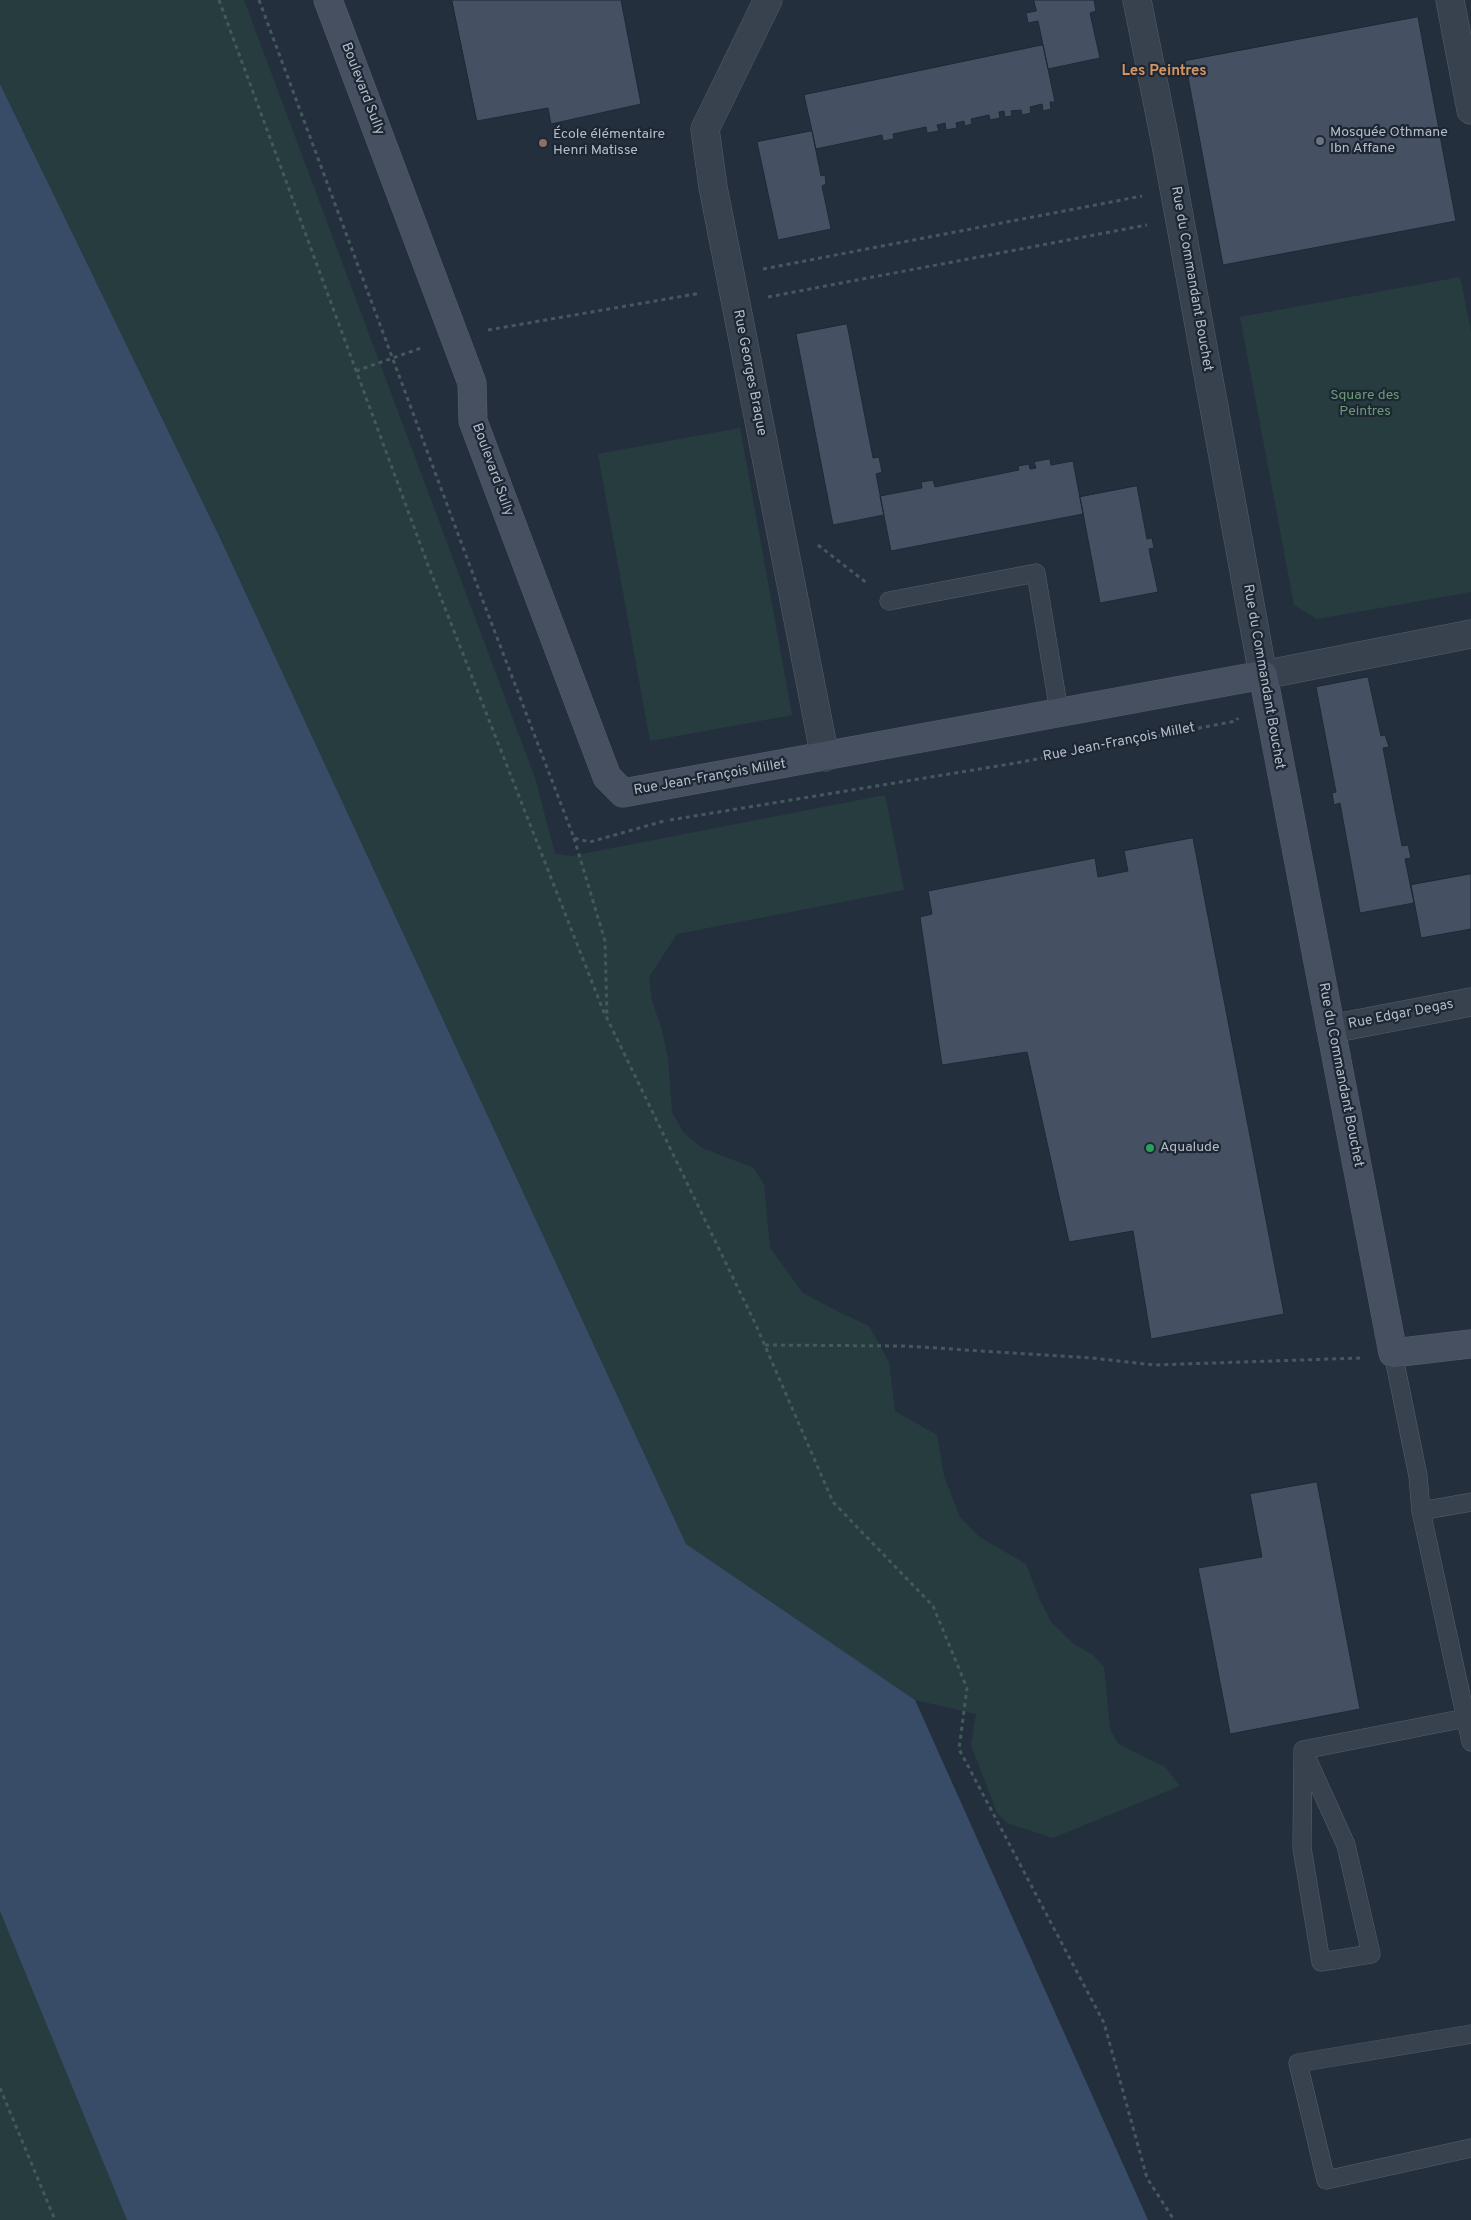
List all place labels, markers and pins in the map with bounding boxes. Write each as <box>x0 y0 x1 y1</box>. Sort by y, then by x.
place label: Mosquée Othmane Ibn Affane <box>1330 125 1448 158</box>
place label: École élémentaire Henri Matisse <box>553 127 665 160</box>
marker: Mosquée Othmane Ibn Affane <box>1314 135 1326 147</box>
marker: École élémentaire Henri Matisse <box>537 137 549 149</box>
place label: Aqualude <box>1160 1140 1219 1156</box>
marker: Aqualude <box>1144 1142 1156 1154</box>

